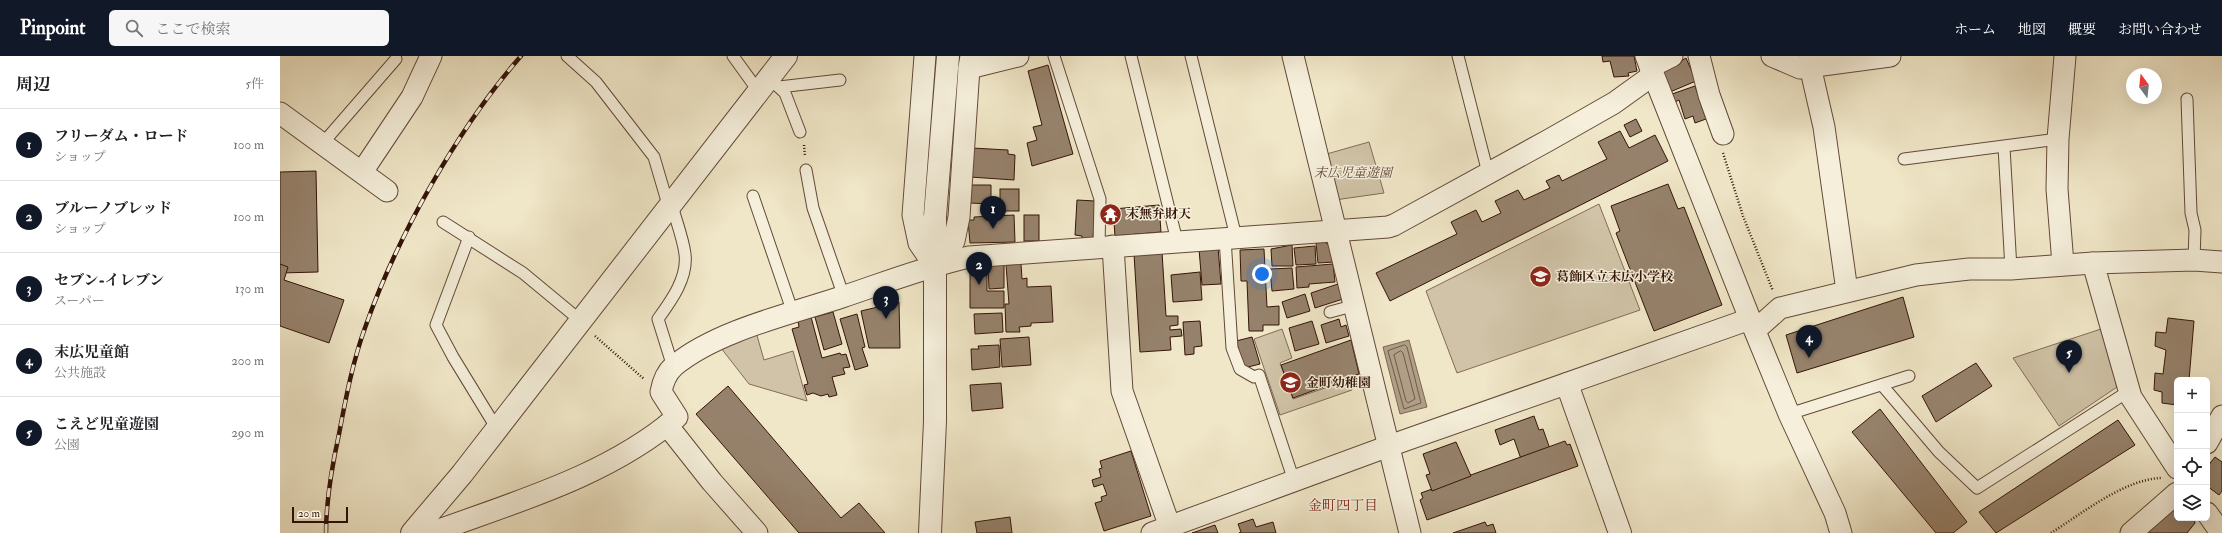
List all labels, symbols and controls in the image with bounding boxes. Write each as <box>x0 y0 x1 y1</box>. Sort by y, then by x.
search box <box>109 10 389 46</box>
text: Pinpoint <box>20 16 85 40</box>
icon: search <box>123 17 145 39</box>
text: ここで検索 <box>155 20 230 39</box>
text: ホーム <box>1954 21 1996 38</box>
text: 地図 <box>2018 21 2046 38</box>
text: 概要 <box>2068 21 2096 38</box>
text: お問い合わせ <box>2118 21 2202 38</box>
north arrow <box>2126 68 2162 104</box>
text: 周辺 <box>16 74 50 95</box>
text: 5件 <box>245 76 264 92</box>
text: フリーダム・ロード <box>54 127 188 146</box>
text: 1 <box>27 137 31 153</box>
text: 100 m <box>233 137 264 153</box>
text: ショップ <box>54 149 106 165</box>
park label: 末広児童遊園 <box>1314 165 1394 181</box>
pin: 1 <box>980 196 1006 229</box>
text: ブルーノブレッド <box>54 199 172 218</box>
temple icon: 末無弁財天 <box>1098 201 1124 227</box>
place label: 末無弁財天 <box>1126 206 1191 222</box>
text: 2 <box>26 209 32 225</box>
text: 100 m <box>233 209 264 225</box>
text: ショップ <box>54 221 106 237</box>
pin: 2 <box>966 252 992 285</box>
your location <box>1252 264 1272 284</box>
school or university icon: 葛飾区立末広小学校 <box>1527 264 1553 290</box>
place label: 葛飾区立末広小学校 <box>1556 269 1674 285</box>
text: セブン-イレブン <box>54 271 164 290</box>
text: 3 <box>27 281 32 297</box>
text: 130 m <box>235 281 264 297</box>
pin: 3 <box>873 286 899 319</box>
text: スーパー <box>54 293 105 309</box>
pin: 4 <box>1796 325 1822 358</box>
pin: 5 <box>2056 340 2082 373</box>
text: 末広児童館 <box>54 343 129 362</box>
text: 4 <box>25 353 33 369</box>
text: 200 m <box>231 353 264 369</box>
text: 公共施設 <box>54 365 106 381</box>
school or university icon: 金町幼稚園 <box>1278 370 1304 396</box>
place label: 金町幼稚園 <box>1306 375 1371 391</box>
map controls <box>2174 377 2210 521</box>
button: + <box>2174 377 2210 413</box>
button: − <box>2174 413 2210 449</box>
text: こえど児童遊園 <box>54 415 159 434</box>
text: 5 <box>26 425 32 441</box>
text: 290 m <box>231 425 264 441</box>
text: 公園 <box>54 437 80 453</box>
button: locate <box>2174 449 2210 485</box>
button: layers <box>2174 485 2210 521</box>
district label: 金町四丁目 <box>1308 497 1378 514</box>
scale bar <box>292 505 348 524</box>
text: 20 m <box>298 507 320 520</box>

